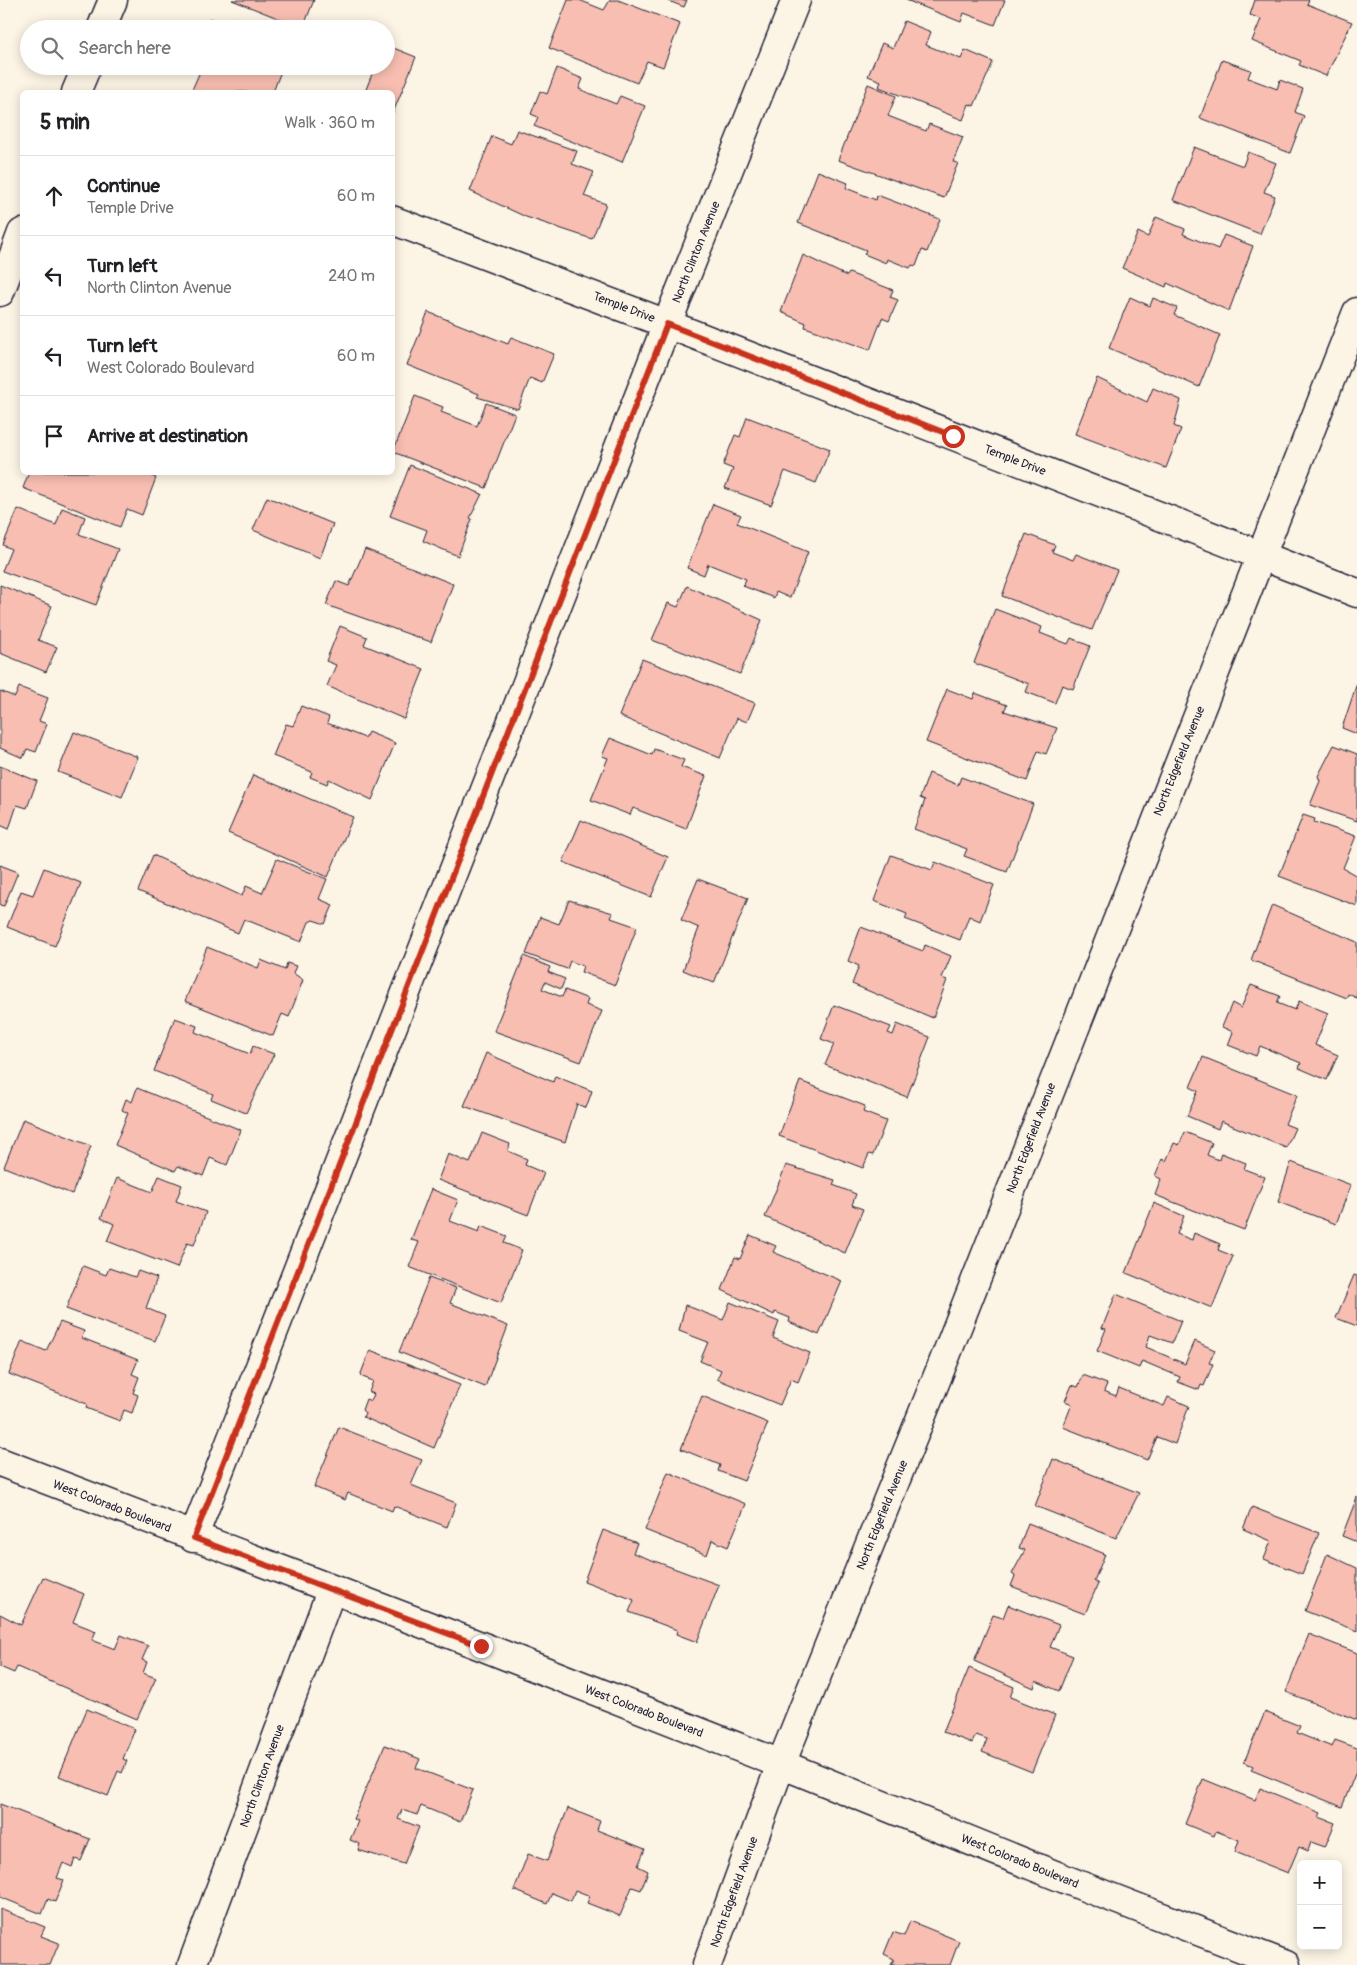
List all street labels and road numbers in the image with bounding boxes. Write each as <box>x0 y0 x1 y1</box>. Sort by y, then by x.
street label: North Clinton Avenue <box>669 199 724 305</box>
street label: Temple Drive <box>591 289 657 326</box>
street label: Temple Drive <box>982 442 1048 479</box>
street label: North Edgefield Avenue <box>1151 704 1208 818</box>
street label: North Edgefield Avenue <box>1003 1081 1059 1196</box>
street label: North Edgefield Avenue <box>854 1458 911 1572</box>
street label: West Colorado Boulevard <box>50 1477 173 1536</box>
street label: West Colorado Boulevard <box>582 1682 705 1741</box>
street label: North Clinton Avenue <box>237 1723 288 1830</box>
street label: West Colorado Boulevard <box>959 1831 1081 1892</box>
street label: North Edgefield Avenue <box>707 1835 762 1950</box>

